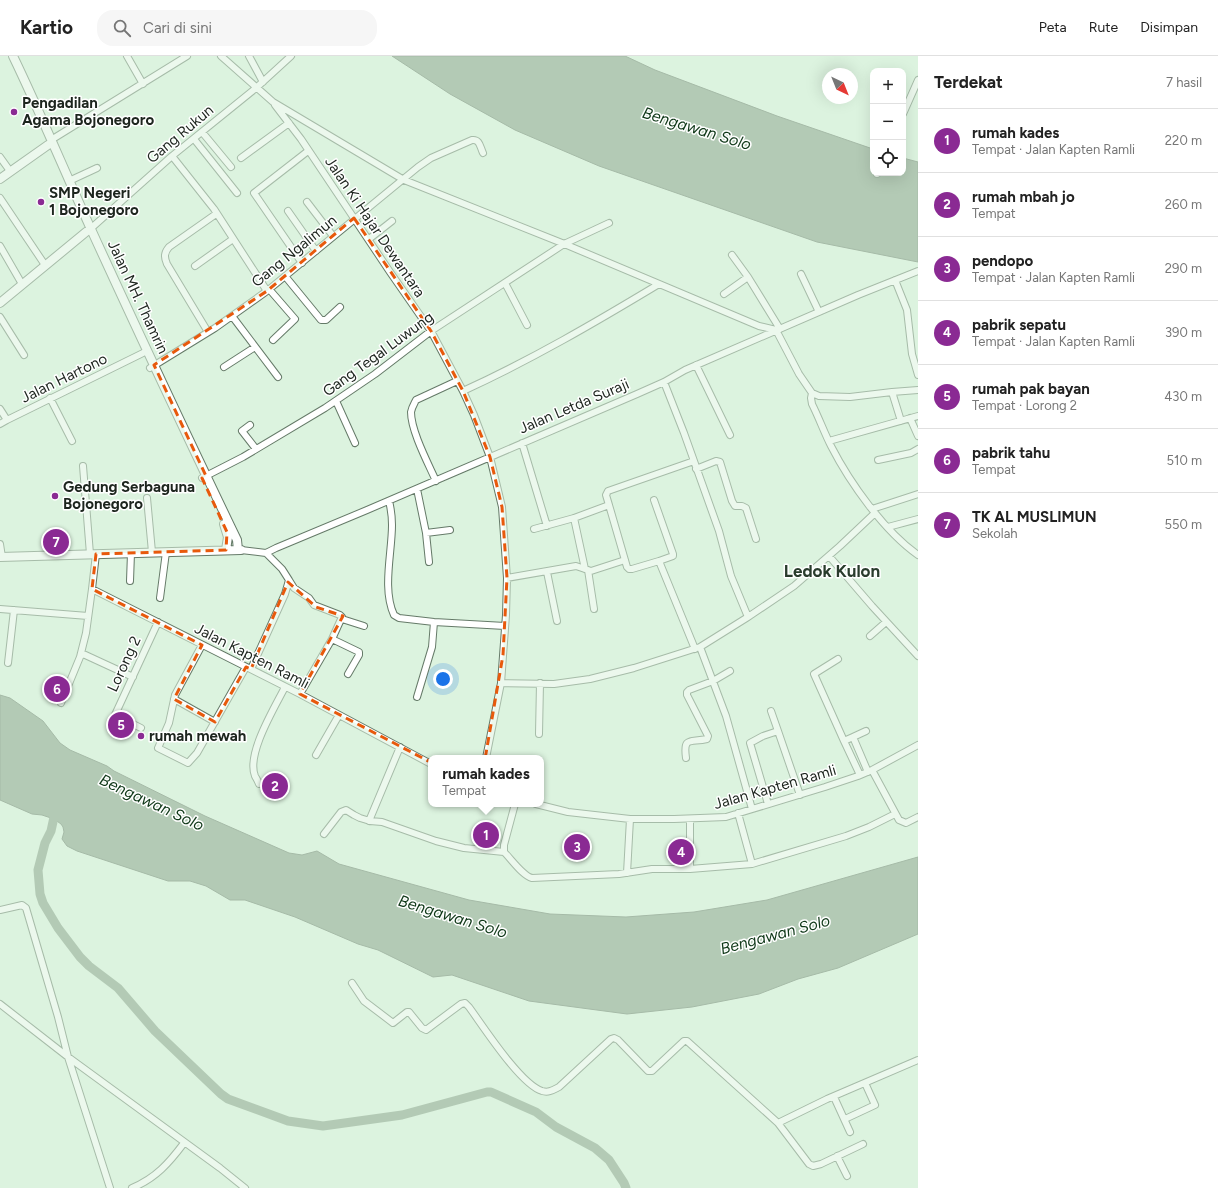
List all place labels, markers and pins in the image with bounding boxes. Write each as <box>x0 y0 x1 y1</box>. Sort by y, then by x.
place label: Pengadilan Agama Bojonegoro <box>22 94 154 129</box>
marker: Pengadilan Agama Bojonegoro <box>9 107 19 117</box>
place label: SMP Negeri 1 Bojonegoro <box>49 184 139 219</box>
marker: SMP Negeri 1 Bojonegoro <box>36 197 46 207</box>
place label: Gedung Serbaguna Bojonegoro <box>63 478 195 513</box>
marker: Gedung Serbaguna Bojonegoro <box>50 491 60 501</box>
pin: 7 <box>43 527 69 557</box>
pin: 6 <box>44 674 70 704</box>
pin: 5 <box>108 710 134 740</box>
place label: rumah mewah <box>149 727 246 745</box>
marker: rumah mewah <box>136 731 146 741</box>
pin: 2 <box>262 771 288 801</box>
pin: 1 <box>473 820 499 850</box>
pin: 3 <box>564 832 590 862</box>
pin: 4 <box>668 837 694 867</box>

